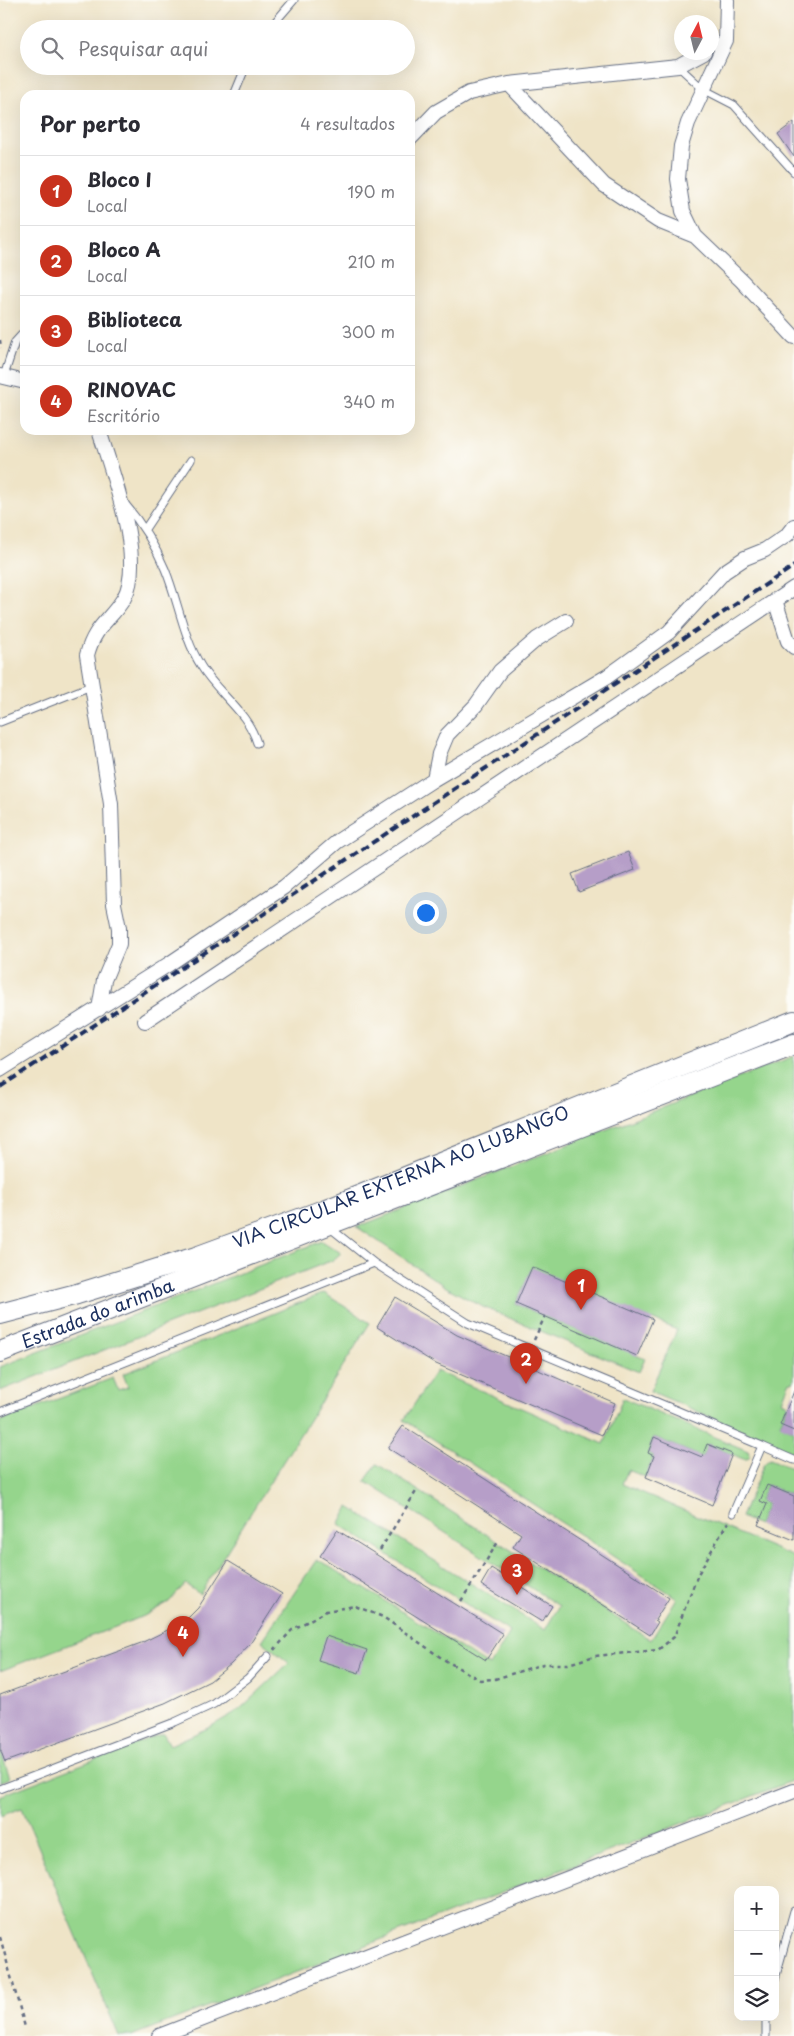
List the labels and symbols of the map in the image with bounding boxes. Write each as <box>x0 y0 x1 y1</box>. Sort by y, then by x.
north arrow <box>674 15 719 60</box>
your location <box>413 900 439 926</box>
street label: VIA CIRCULAR EXTERNA AO LUBANGO <box>228 1098 573 1254</box>
pin: 1 <box>565 1269 597 1310</box>
street label: Estrada do arimba <box>17 1271 178 1354</box>
pin: 2 <box>510 1343 542 1384</box>
pin: 3 <box>501 1554 533 1595</box>
pin: 4 <box>167 1616 199 1657</box>

